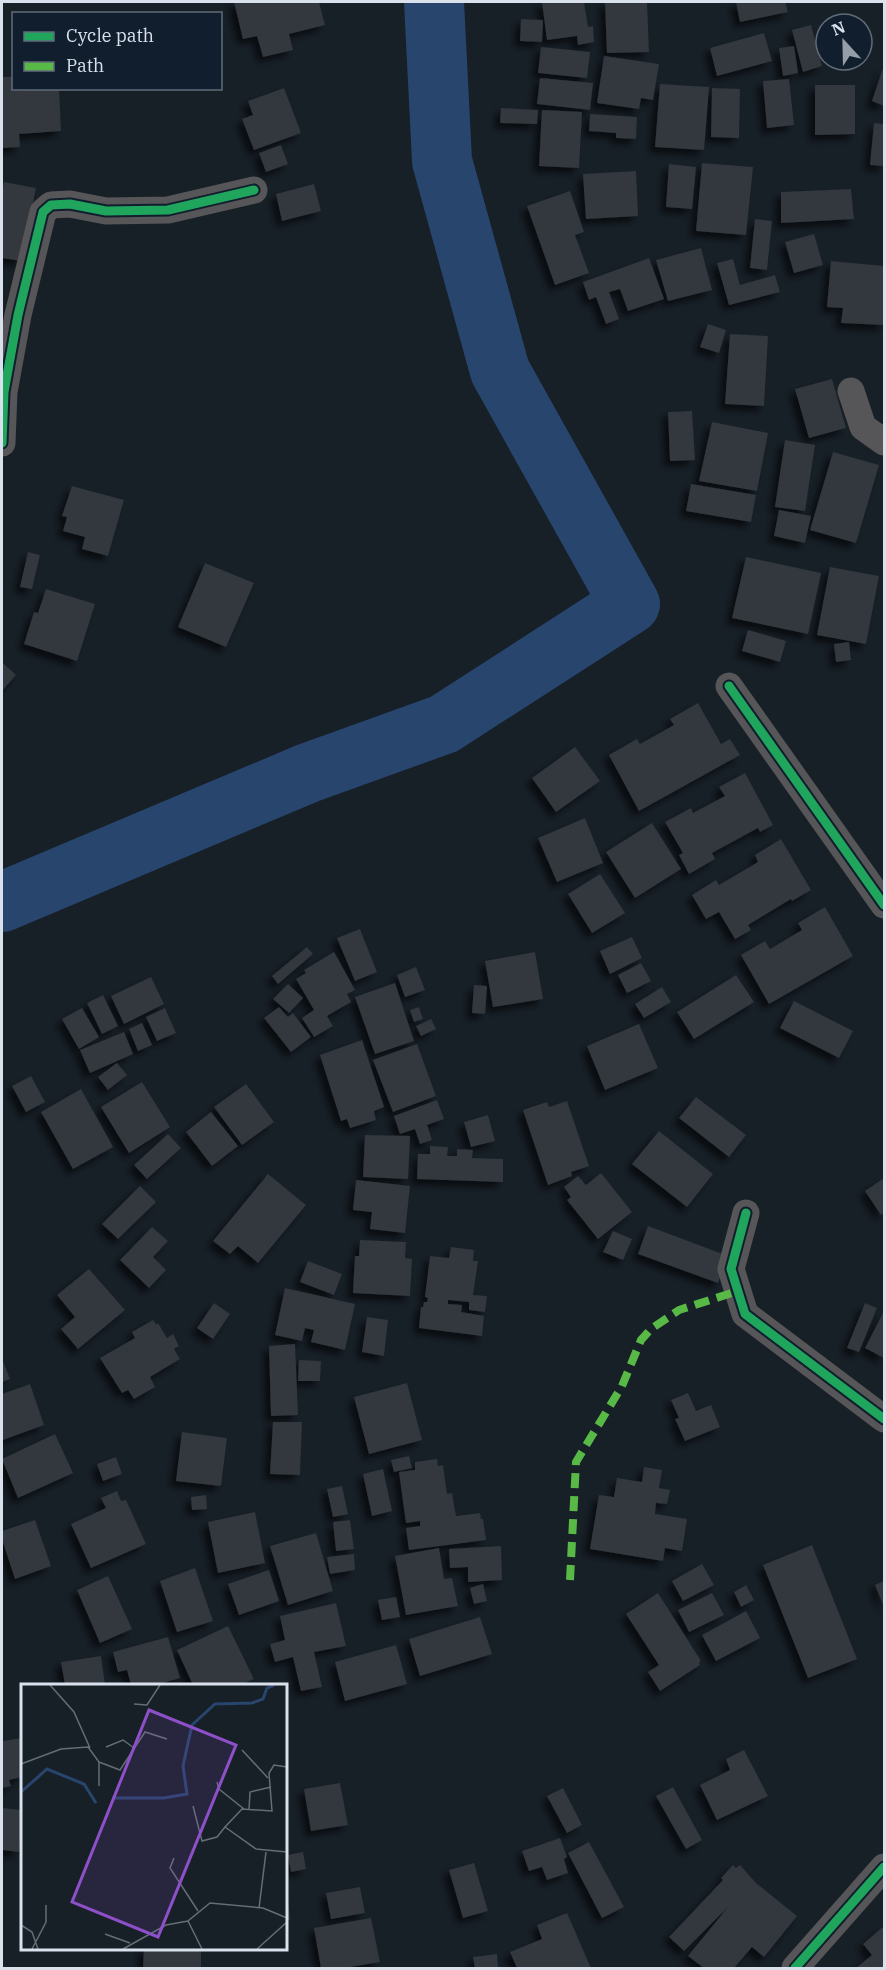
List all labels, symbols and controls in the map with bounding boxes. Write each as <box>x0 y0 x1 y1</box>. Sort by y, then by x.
legend <box>12 12 222 90</box>
north arrow <box>814 12 874 72</box>
text: N <box>829 16 848 40</box>
text: Cycle path <box>66 24 154 47</box>
text: Path <box>66 54 104 77</box>
inset map <box>21 1684 286 1949</box>

